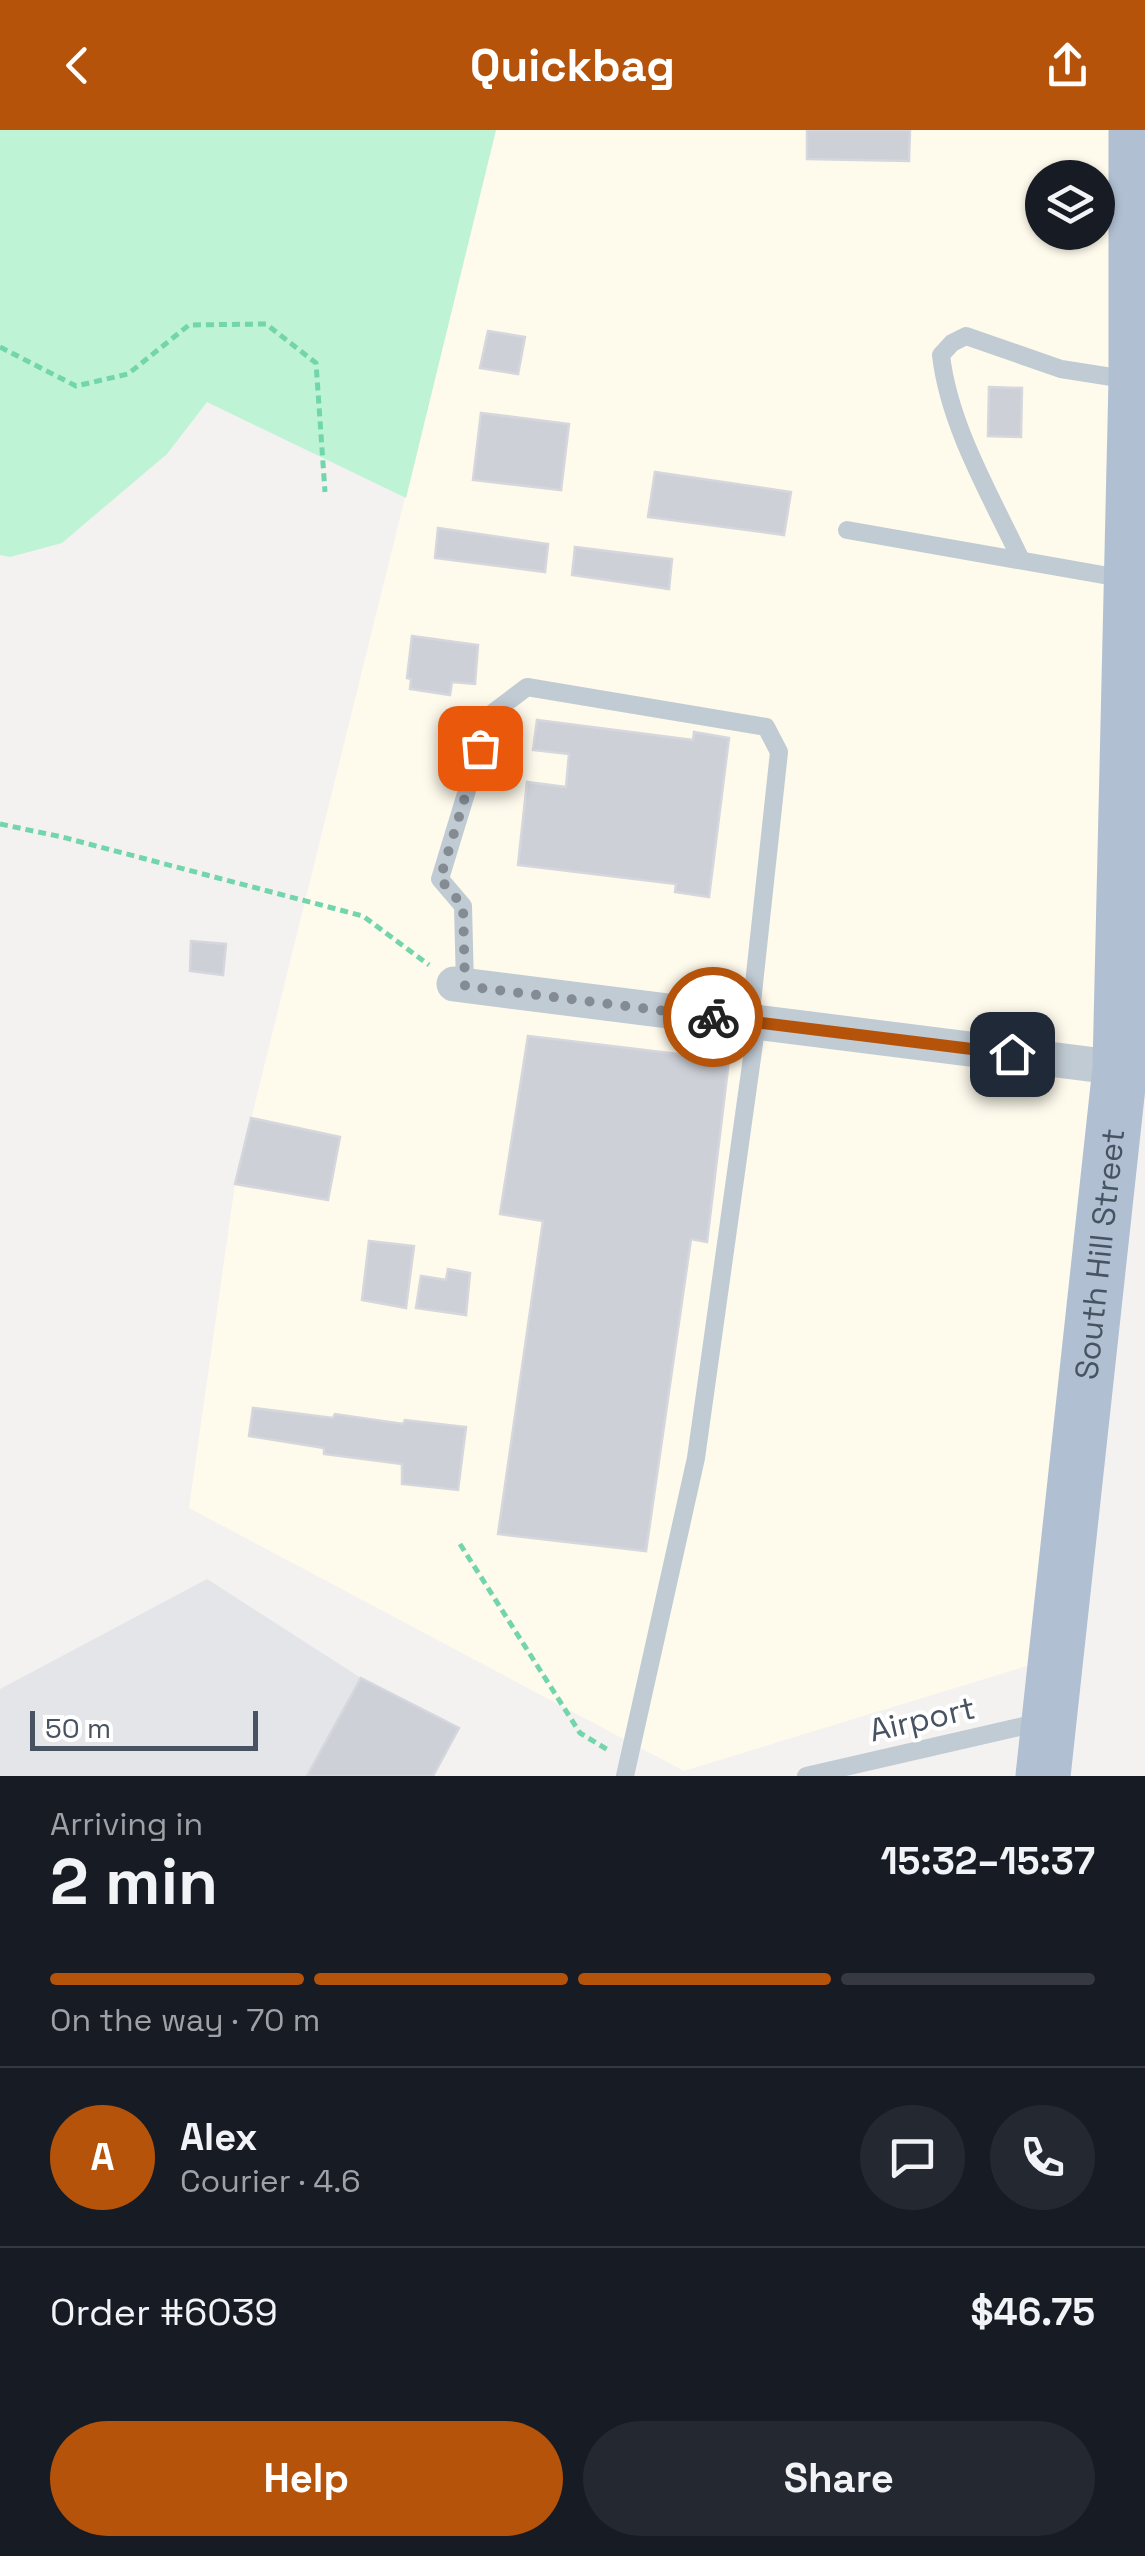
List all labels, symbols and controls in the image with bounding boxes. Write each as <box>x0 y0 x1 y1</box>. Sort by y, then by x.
text: Quickbag <box>470 37 675 94</box>
icon: back <box>50 38 105 93</box>
icon: share <box>1040 38 1095 93</box>
map controls <box>1025 160 1115 250</box>
button: layers <box>1025 160 1115 250</box>
pin <box>438 706 523 791</box>
icon: bag <box>453 721 508 776</box>
courier <box>663 967 763 1067</box>
icon: bike <box>686 990 741 1045</box>
pin <box>970 1012 1055 1097</box>
icon: home <box>985 1027 1040 1082</box>
street label: South Hill Street <box>1066 1127 1133 1382</box>
street label: Airport <box>865 1687 979 1751</box>
scale bar <box>30 1706 258 1750</box>
text: 50 m <box>45 1710 111 1746</box>
text: Arriving in <box>50 1804 203 1844</box>
text: 15:32–15:37 <box>880 1837 1095 1885</box>
text: 2 min <box>50 1840 218 1923</box>
text: On the way · 70 m <box>50 2000 320 2040</box>
button: chat <box>860 2105 965 2210</box>
button: phone <box>990 2105 1095 2210</box>
text: Alex <box>180 2113 257 2161</box>
text: A <box>90 2133 115 2181</box>
text: Courier · 4.6 <box>180 2161 361 2201</box>
text: Order #6039 <box>50 2288 278 2336</box>
text: $46.75 <box>971 2288 1095 2336</box>
button: Help <box>50 2421 563 2536</box>
button: Share <box>583 2421 1095 2536</box>

